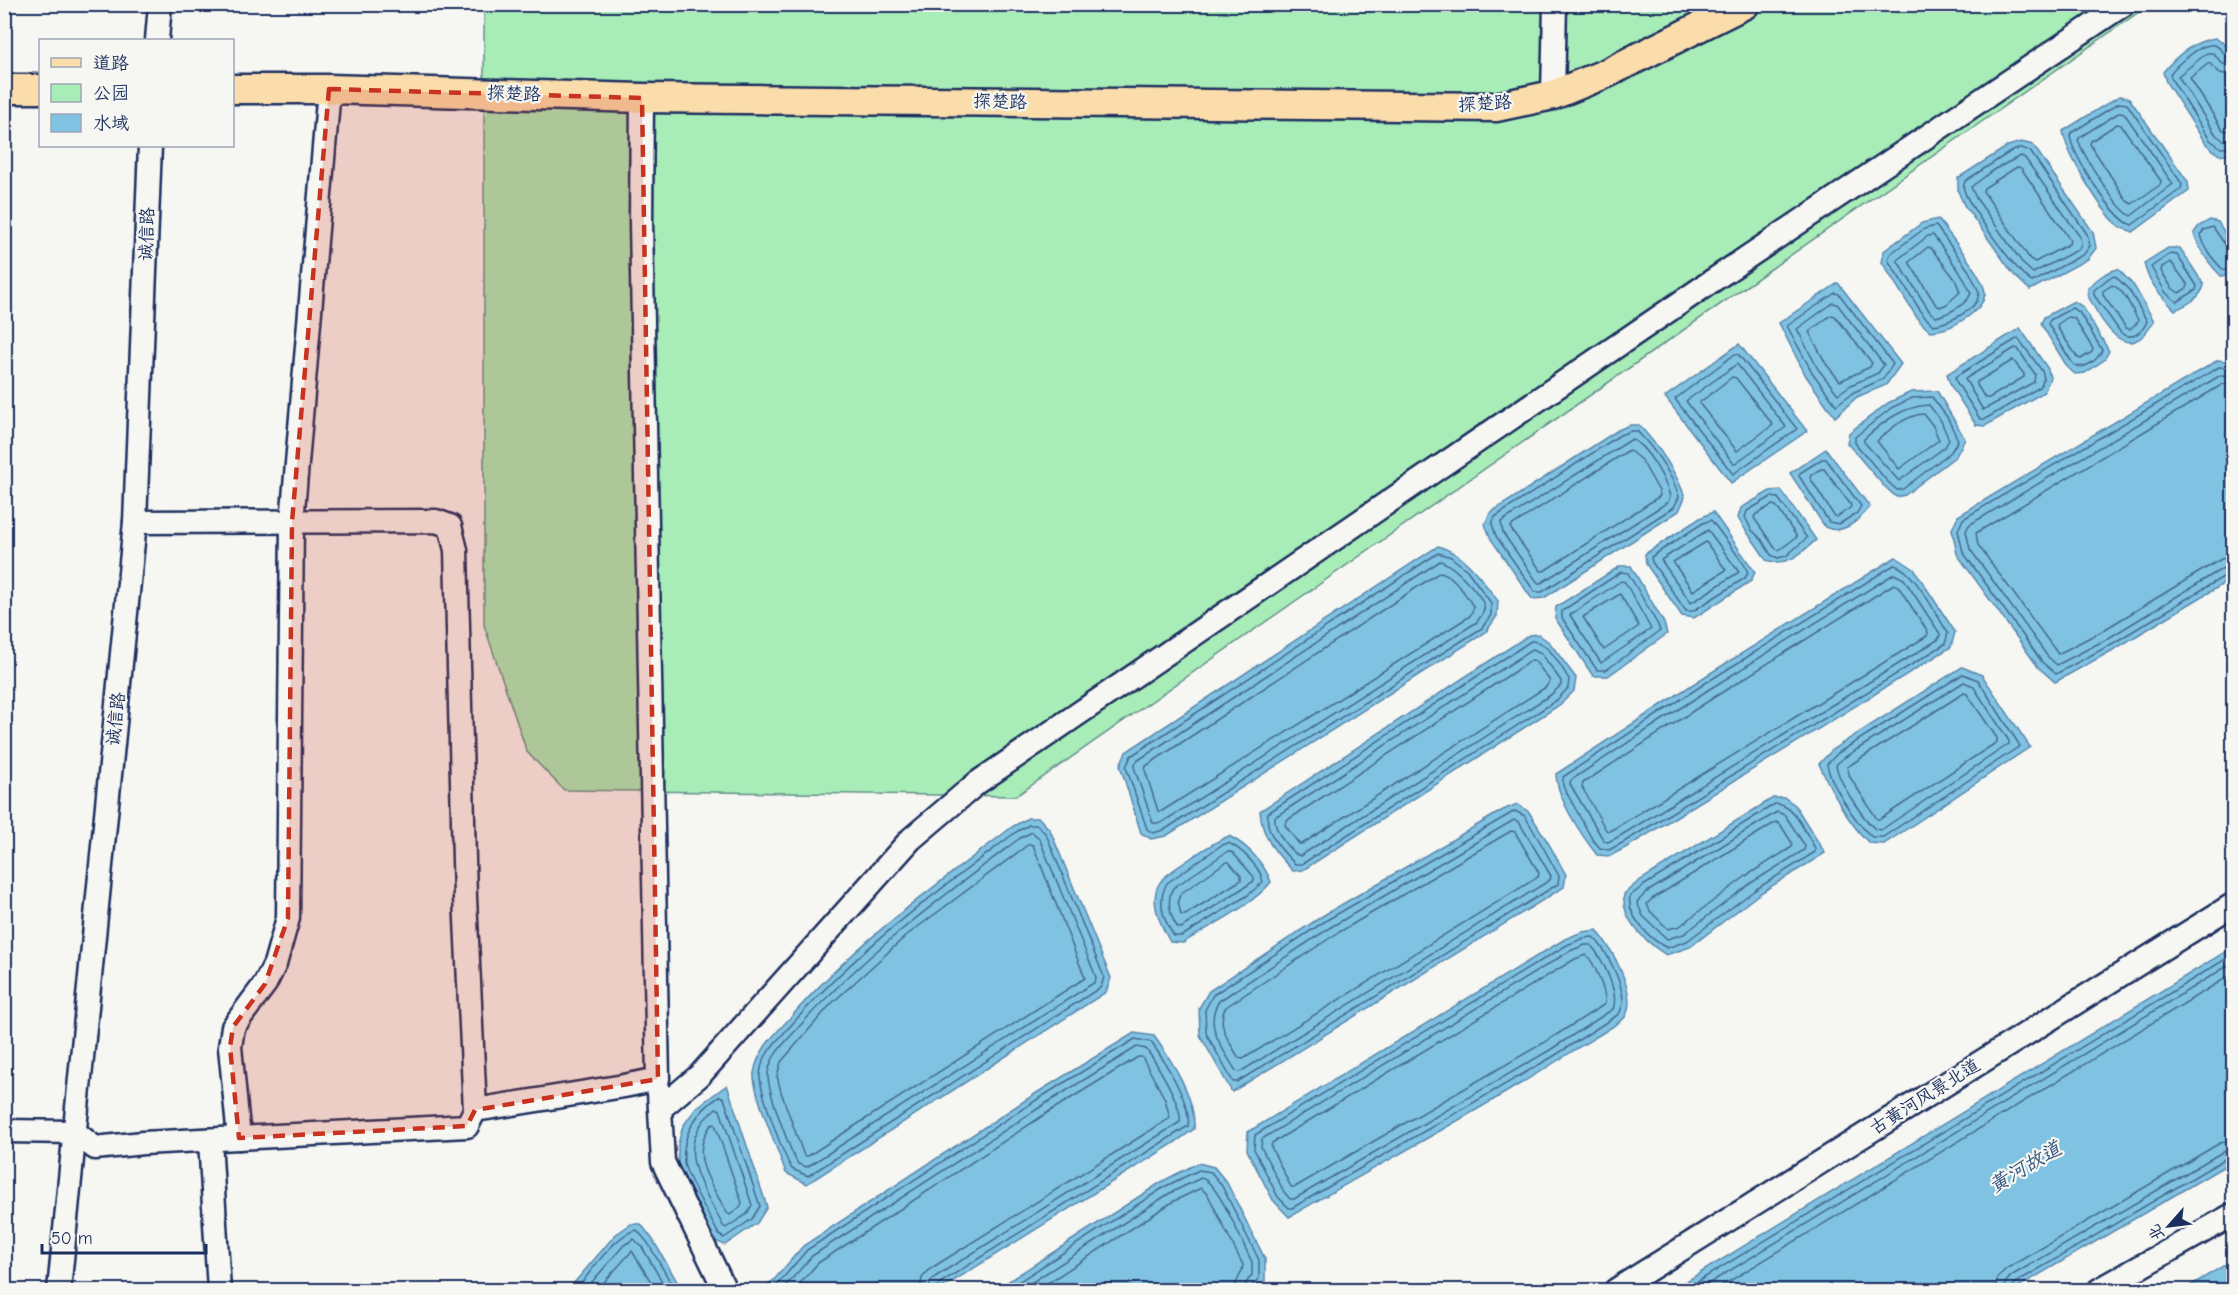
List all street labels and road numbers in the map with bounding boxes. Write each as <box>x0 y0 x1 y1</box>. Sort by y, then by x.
street label: 探楚路 <box>487 83 541 105</box>
street label: 探楚路 <box>973 91 1027 113</box>
street label: 探楚路 <box>1457 92 1513 116</box>
street label: 诚信路 <box>136 207 158 261</box>
street label: 诚信路 <box>103 691 129 747</box>
street label: 古黄河风景北道 <box>1866 1055 1984 1139</box>

